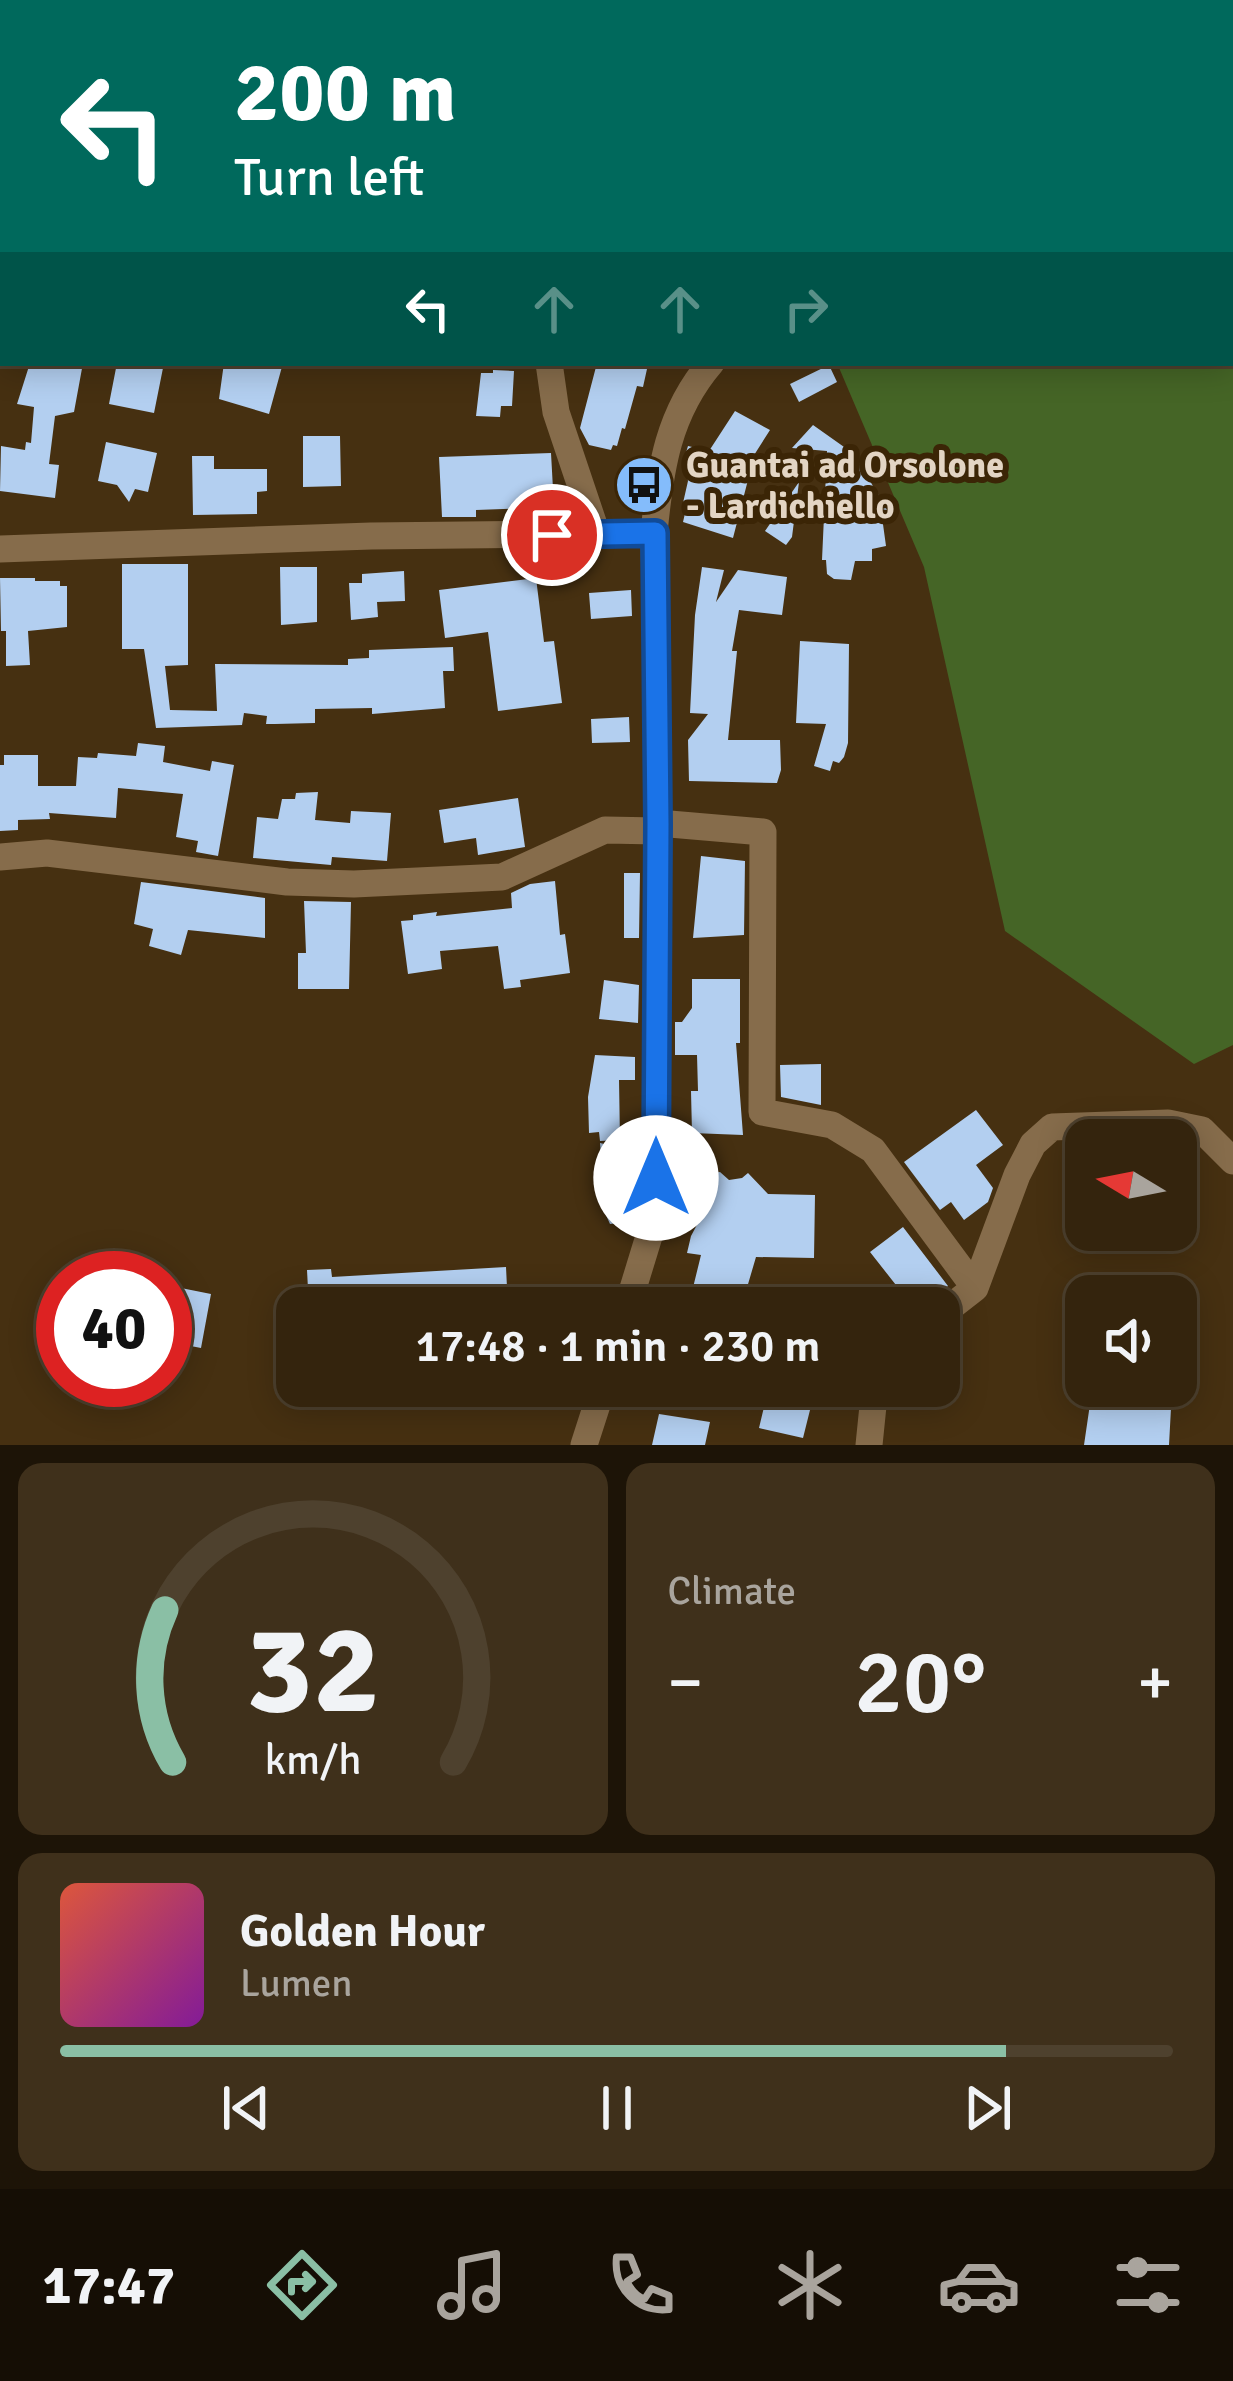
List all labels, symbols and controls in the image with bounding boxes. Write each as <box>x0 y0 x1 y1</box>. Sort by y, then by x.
text: 200 m <box>234 41 456 145</box>
icon: left <box>36 48 192 204</box>
text: Turn left <box>234 144 424 211</box>
icon: left <box>395 276 461 342</box>
icon: ahead <box>521 276 587 342</box>
icon: ahead <box>647 276 713 342</box>
icon: right <box>773 276 839 342</box>
place label: Guantai ad Orsolone - Lardichiello <box>686 443 1004 529</box>
bus stop icon: Guantai ad Orsolone - Lardichiello <box>613 454 675 516</box>
pin <box>501 484 603 586</box>
icon: arrive <box>519 502 585 568</box>
position arrow <box>593 1115 719 1241</box>
north arrow <box>1065 1119 1197 1251</box>
map controls <box>1065 1119 1197 1407</box>
speed limit sign: 40 <box>36 1251 192 1407</box>
button: sound <box>1065 1275 1197 1407</box>
text: 17:48 · 1 min · 230 m <box>416 1319 820 1374</box>
text: Climate <box>668 1567 796 1615</box>
text: 32 <box>245 1594 380 1747</box>
text: 20° <box>854 1627 986 1738</box>
text: − <box>668 1642 703 1723</box>
text: + <box>1137 1642 1173 1723</box>
text: km/h <box>264 1734 361 1787</box>
text: Golden Hour <box>240 1904 485 1959</box>
text: Lumen <box>240 1959 353 2007</box>
icon: previous <box>213 2075 279 2141</box>
icon: pause <box>584 2075 650 2141</box>
icon: next <box>955 2075 1021 2141</box>
icon: directions <box>260 2243 344 2327</box>
icon: music <box>430 2243 514 2327</box>
icon: phone <box>599 2243 683 2327</box>
icon: climate <box>768 2243 852 2327</box>
icon: car <box>937 2243 1021 2327</box>
icon: filters <box>1106 2243 1190 2327</box>
text: 17:47 <box>43 2252 175 2319</box>

